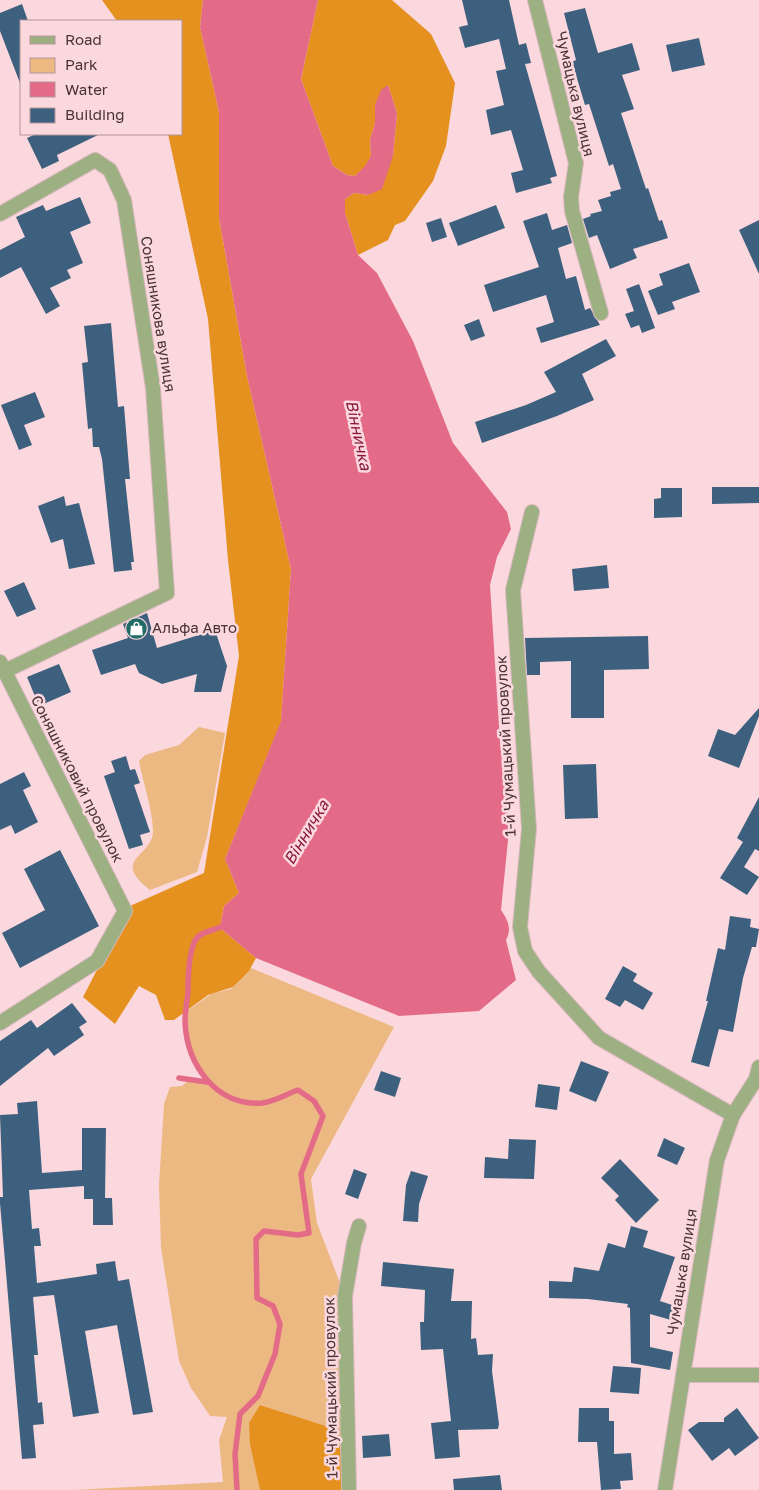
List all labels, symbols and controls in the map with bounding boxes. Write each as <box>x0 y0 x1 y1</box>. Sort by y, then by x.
legend <box>20 20 182 135</box>
street label: Чумацька вулиця <box>553 29 599 158</box>
text: Road <box>65 30 102 48</box>
text: Park <box>65 55 98 73</box>
text: Water <box>65 80 108 98</box>
text: Building <box>65 105 125 123</box>
street label: Соняшникова вулиця <box>138 235 180 393</box>
water label: Вінничка <box>342 398 376 473</box>
shop icon: Альфа Авто <box>124 616 148 640</box>
place label: Альфа Авто <box>152 618 237 636</box>
street label: 1-й Чумацький провулок <box>491 655 519 837</box>
street label: Соняшниковий провулок <box>28 692 128 865</box>
water label: Вінничка <box>279 795 333 868</box>
street label: Чумацька вулиця <box>662 1207 700 1336</box>
street label: 1-й Чумацький провулок <box>319 1297 341 1479</box>

